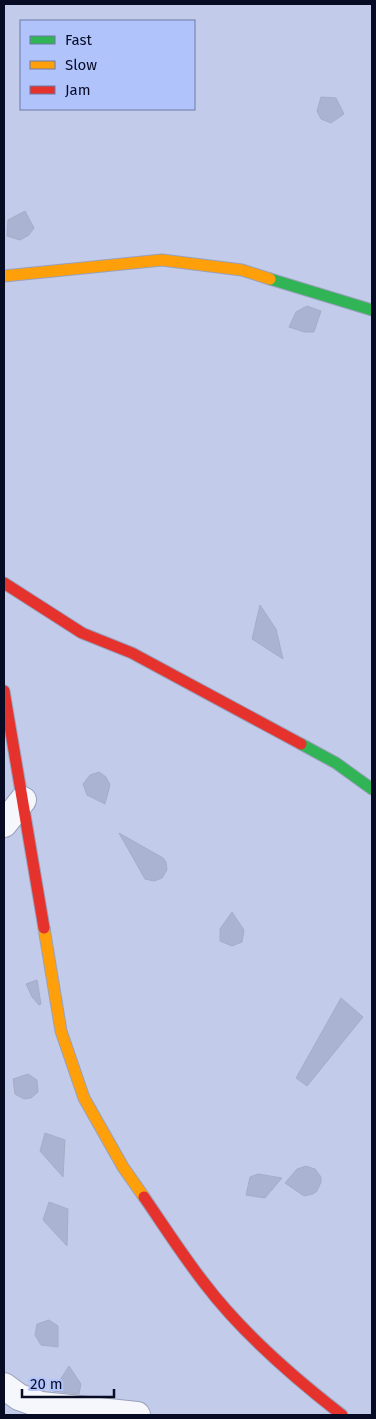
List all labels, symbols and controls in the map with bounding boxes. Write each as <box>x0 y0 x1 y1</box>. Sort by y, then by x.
legend <box>20 20 195 110</box>
text: Fast <box>65 31 92 49</box>
text: Slow <box>65 56 97 74</box>
text: Jam <box>65 81 91 99</box>
scale bar <box>22 1366 115 1398</box>
text: 20 m <box>30 1375 63 1393</box>

